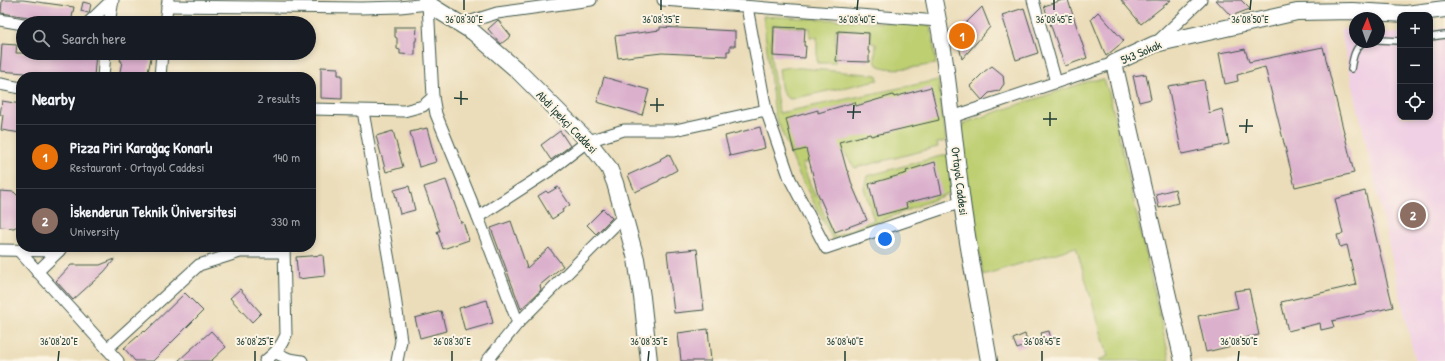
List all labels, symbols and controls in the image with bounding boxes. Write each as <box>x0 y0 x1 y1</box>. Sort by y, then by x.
north arrow <box>1349 12 1385 48</box>
map controls <box>1397 12 1433 120</box>
button: + <box>1397 12 1433 48</box>
text: 36°08'30"E <box>445 13 483 26</box>
text: 36°08'35"E <box>642 13 680 26</box>
text: 36°08'40"E <box>839 13 876 26</box>
text: 36°08'45"E <box>1036 13 1073 26</box>
text: 36°08'50"E <box>1231 13 1269 26</box>
search box <box>16 16 316 60</box>
pin: 1 <box>949 21 975 51</box>
icon: search <box>30 27 52 49</box>
text: Search here <box>62 28 126 49</box>
street label: 543 Sokak <box>1118 36 1164 68</box>
button: − <box>1397 48 1433 84</box>
button: locate <box>1397 84 1433 120</box>
text: Nearby <box>32 87 75 110</box>
street label: Abdi İpekçi Caddesi <box>533 87 601 157</box>
text: 2 results <box>258 89 300 107</box>
text: Pizza Piri Karağaç Konarlı <box>70 137 213 158</box>
street label: Ortayol Caddesi <box>947 146 973 216</box>
text: 1 <box>43 148 47 166</box>
text: 140 m <box>273 148 300 166</box>
text: Restaurant · Ortayol Caddesi <box>70 158 204 176</box>
pin: 2 <box>1400 200 1426 230</box>
text: İskenderun Teknik Üniversitesi <box>70 201 237 222</box>
text: 2 <box>42 212 48 230</box>
text: 330 m <box>271 212 300 230</box>
text: University <box>70 222 119 240</box>
your location <box>875 229 895 249</box>
text: 36°08'20"E <box>40 335 79 348</box>
text: 36°08'25"E <box>236 335 274 348</box>
text: 36°08'30"E <box>433 335 471 348</box>
text: 36°08'35"E <box>630 335 668 348</box>
text: 36°08'40"E <box>827 335 864 348</box>
text: 36°08'45"E <box>1024 335 1061 348</box>
text: 36°08'50"E <box>1220 335 1258 348</box>

